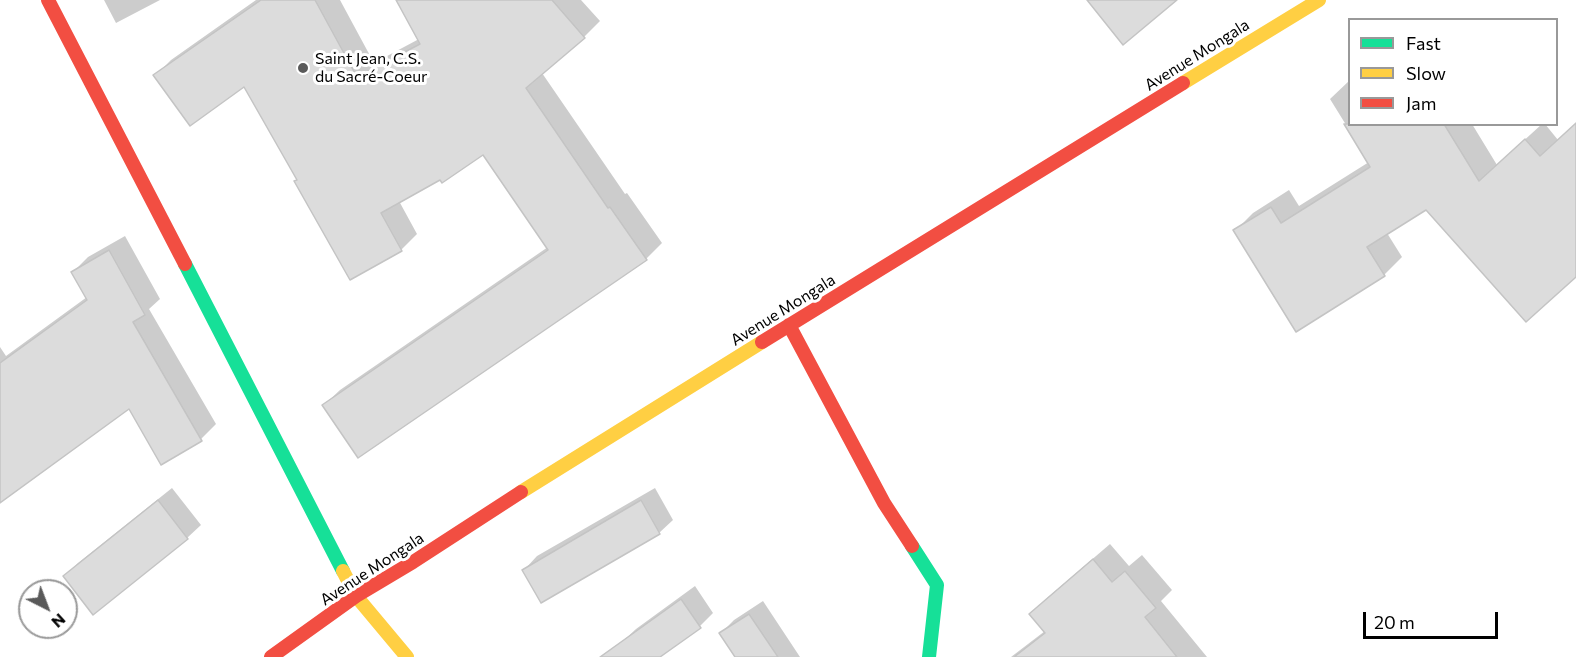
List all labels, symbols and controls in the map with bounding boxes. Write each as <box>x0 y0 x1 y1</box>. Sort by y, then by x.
street label: Avenue Mongala <box>1141 15 1253 95</box>
legend <box>1348 18 1558 126</box>
text: Fast <box>1406 32 1441 54</box>
place label: Saint Jean, C.S. du Sacré-Coeur <box>315 49 428 87</box>
marker: Saint Jean, C.S. du Sacré-Coeur <box>296 61 310 75</box>
text: Slow <box>1406 62 1446 84</box>
text: Jam <box>1406 92 1436 114</box>
street label: Avenue Mongala <box>727 270 839 350</box>
street label: Avenue Mongala <box>317 528 427 610</box>
north arrow <box>18 579 78 639</box>
scale bar <box>1366 600 1501 638</box>
text: N <box>48 610 70 632</box>
text: 20 m <box>1374 611 1415 633</box>

